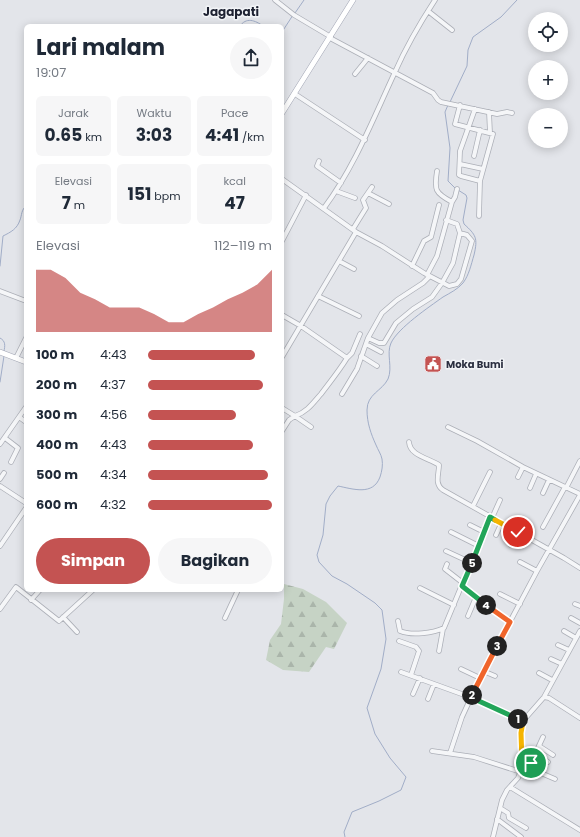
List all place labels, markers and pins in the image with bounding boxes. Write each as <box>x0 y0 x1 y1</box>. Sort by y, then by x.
public building icon: Moka Bumi <box>423 354 443 374</box>
place label: Moka Bumi <box>446 357 504 372</box>
pin <box>501 515 535 549</box>
pin: 5 <box>462 553 482 573</box>
pin: 4 <box>476 595 496 615</box>
pin: 3 <box>487 636 507 656</box>
pin: 2 <box>462 685 482 705</box>
pin: 1 <box>508 709 528 729</box>
pin <box>514 746 548 780</box>

